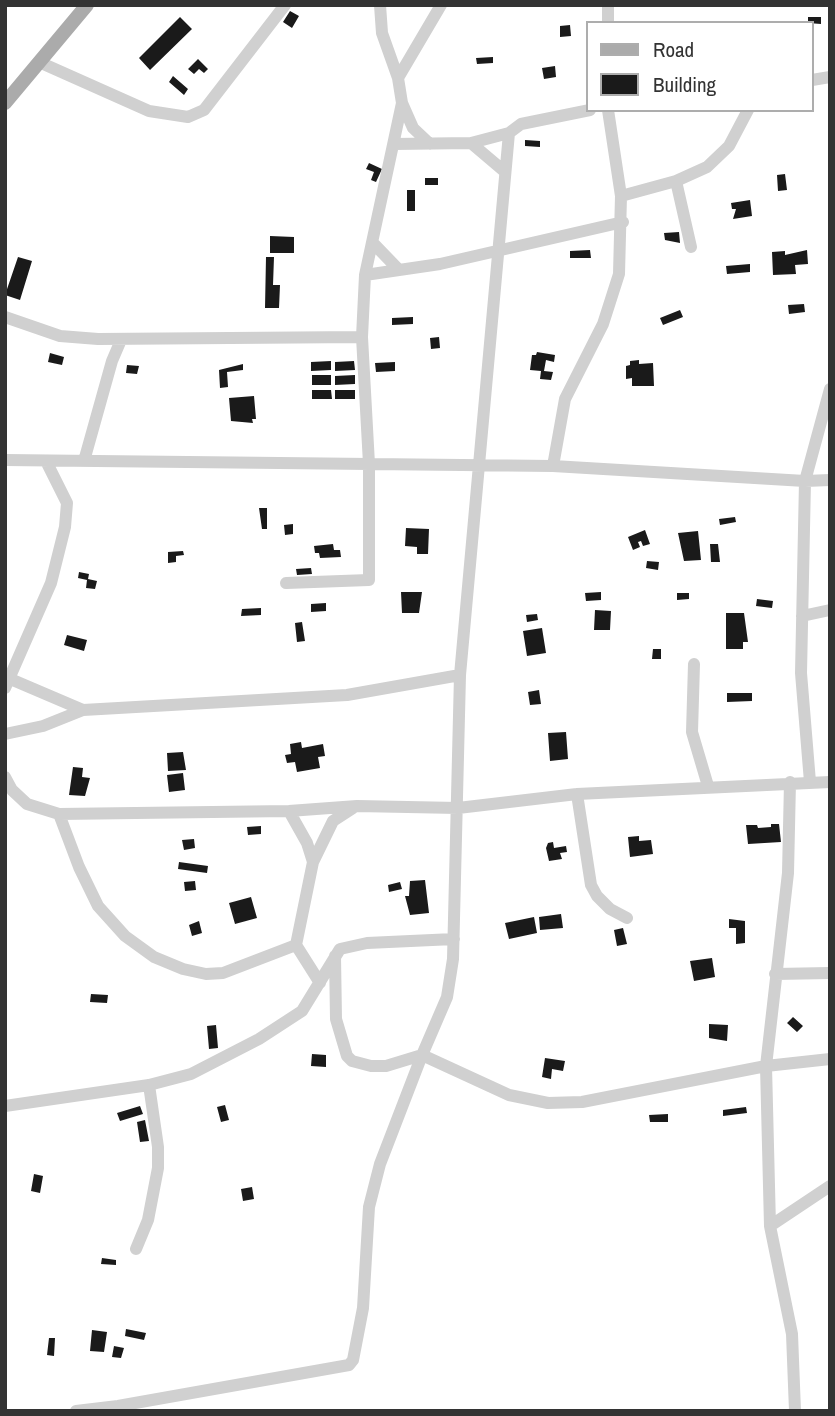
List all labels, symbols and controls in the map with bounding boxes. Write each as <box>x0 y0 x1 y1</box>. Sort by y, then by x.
legend <box>586 21 814 112</box>
text: Road <box>653 35 694 64</box>
text: Building <box>653 70 716 99</box>

